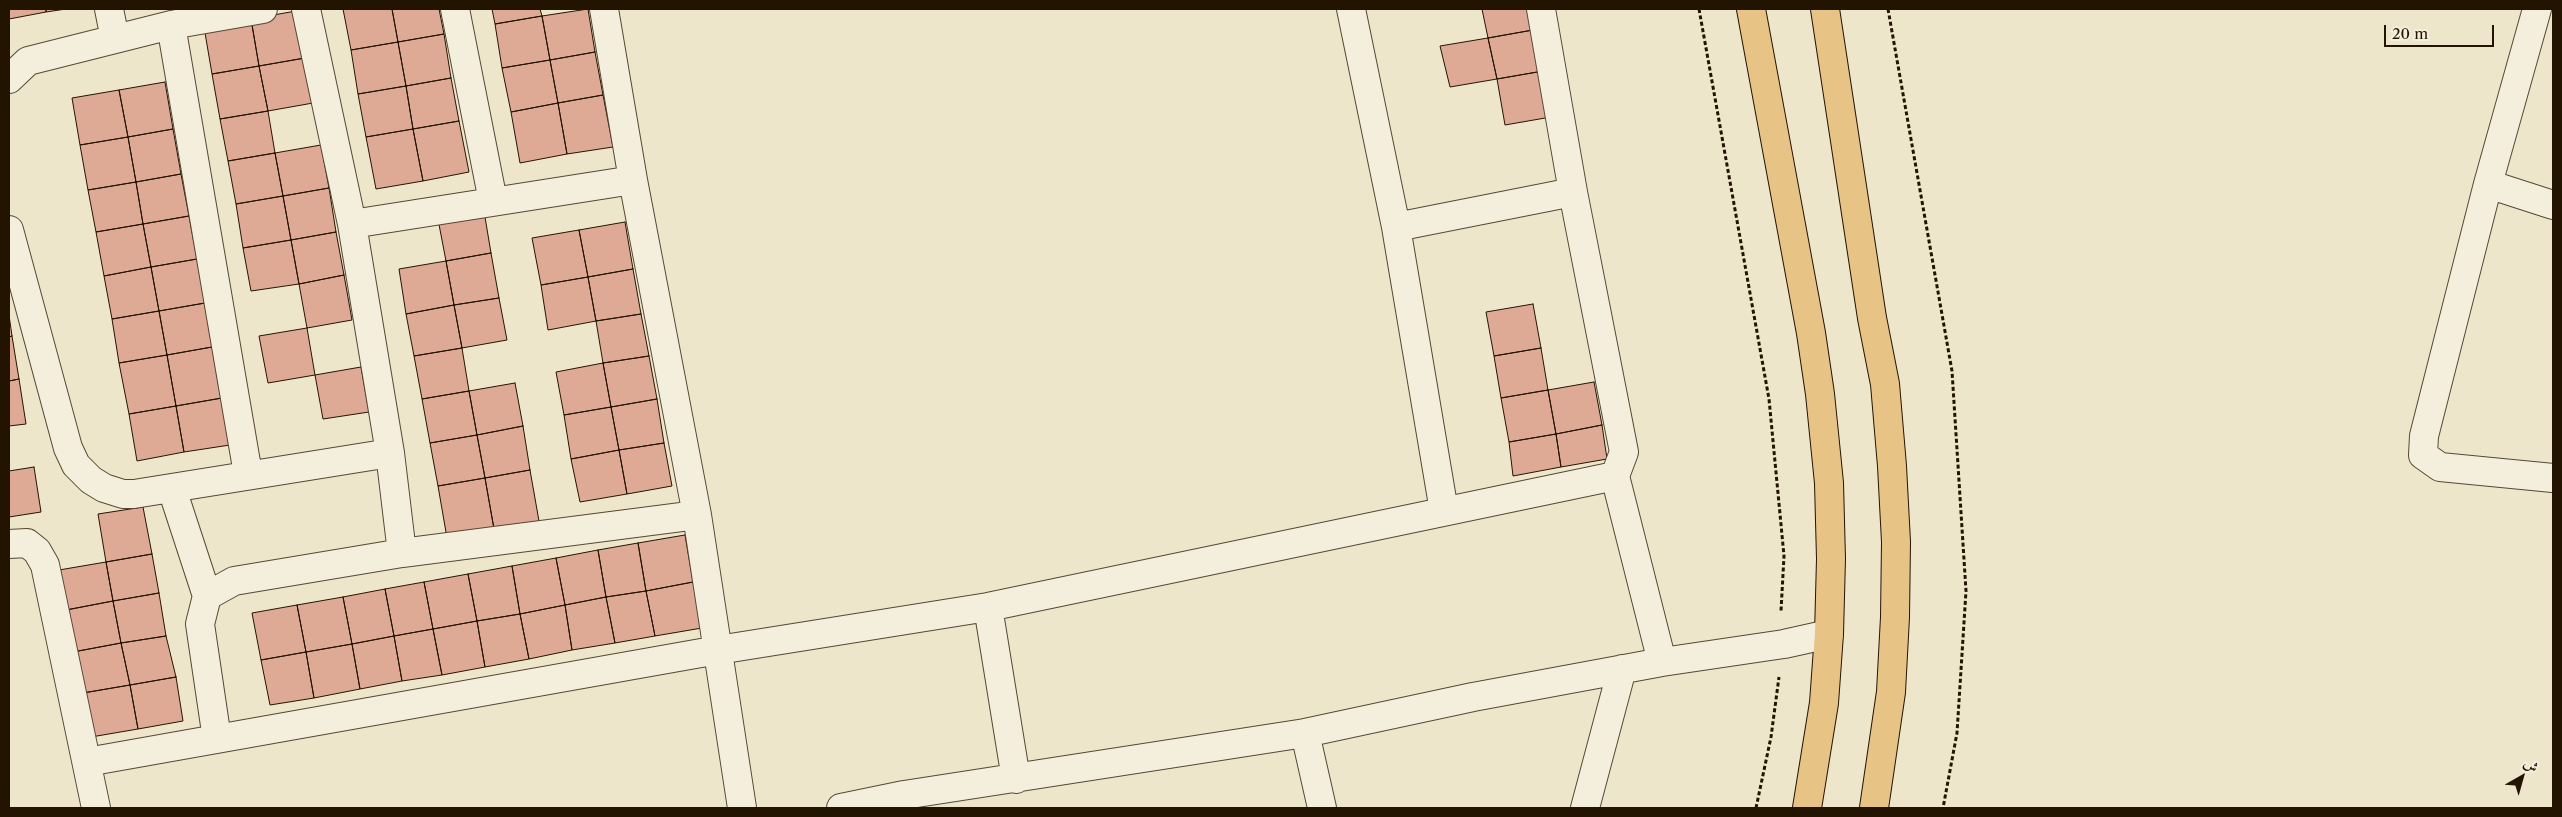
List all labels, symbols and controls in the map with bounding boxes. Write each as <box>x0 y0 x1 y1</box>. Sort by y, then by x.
scale bar <box>2387 15 2497 47</box>
text: 20 m <box>2392 24 2428 43</box>
north arrow <box>2497 752 2547 802</box>
text: ش <box>2520 754 2542 777</box>

